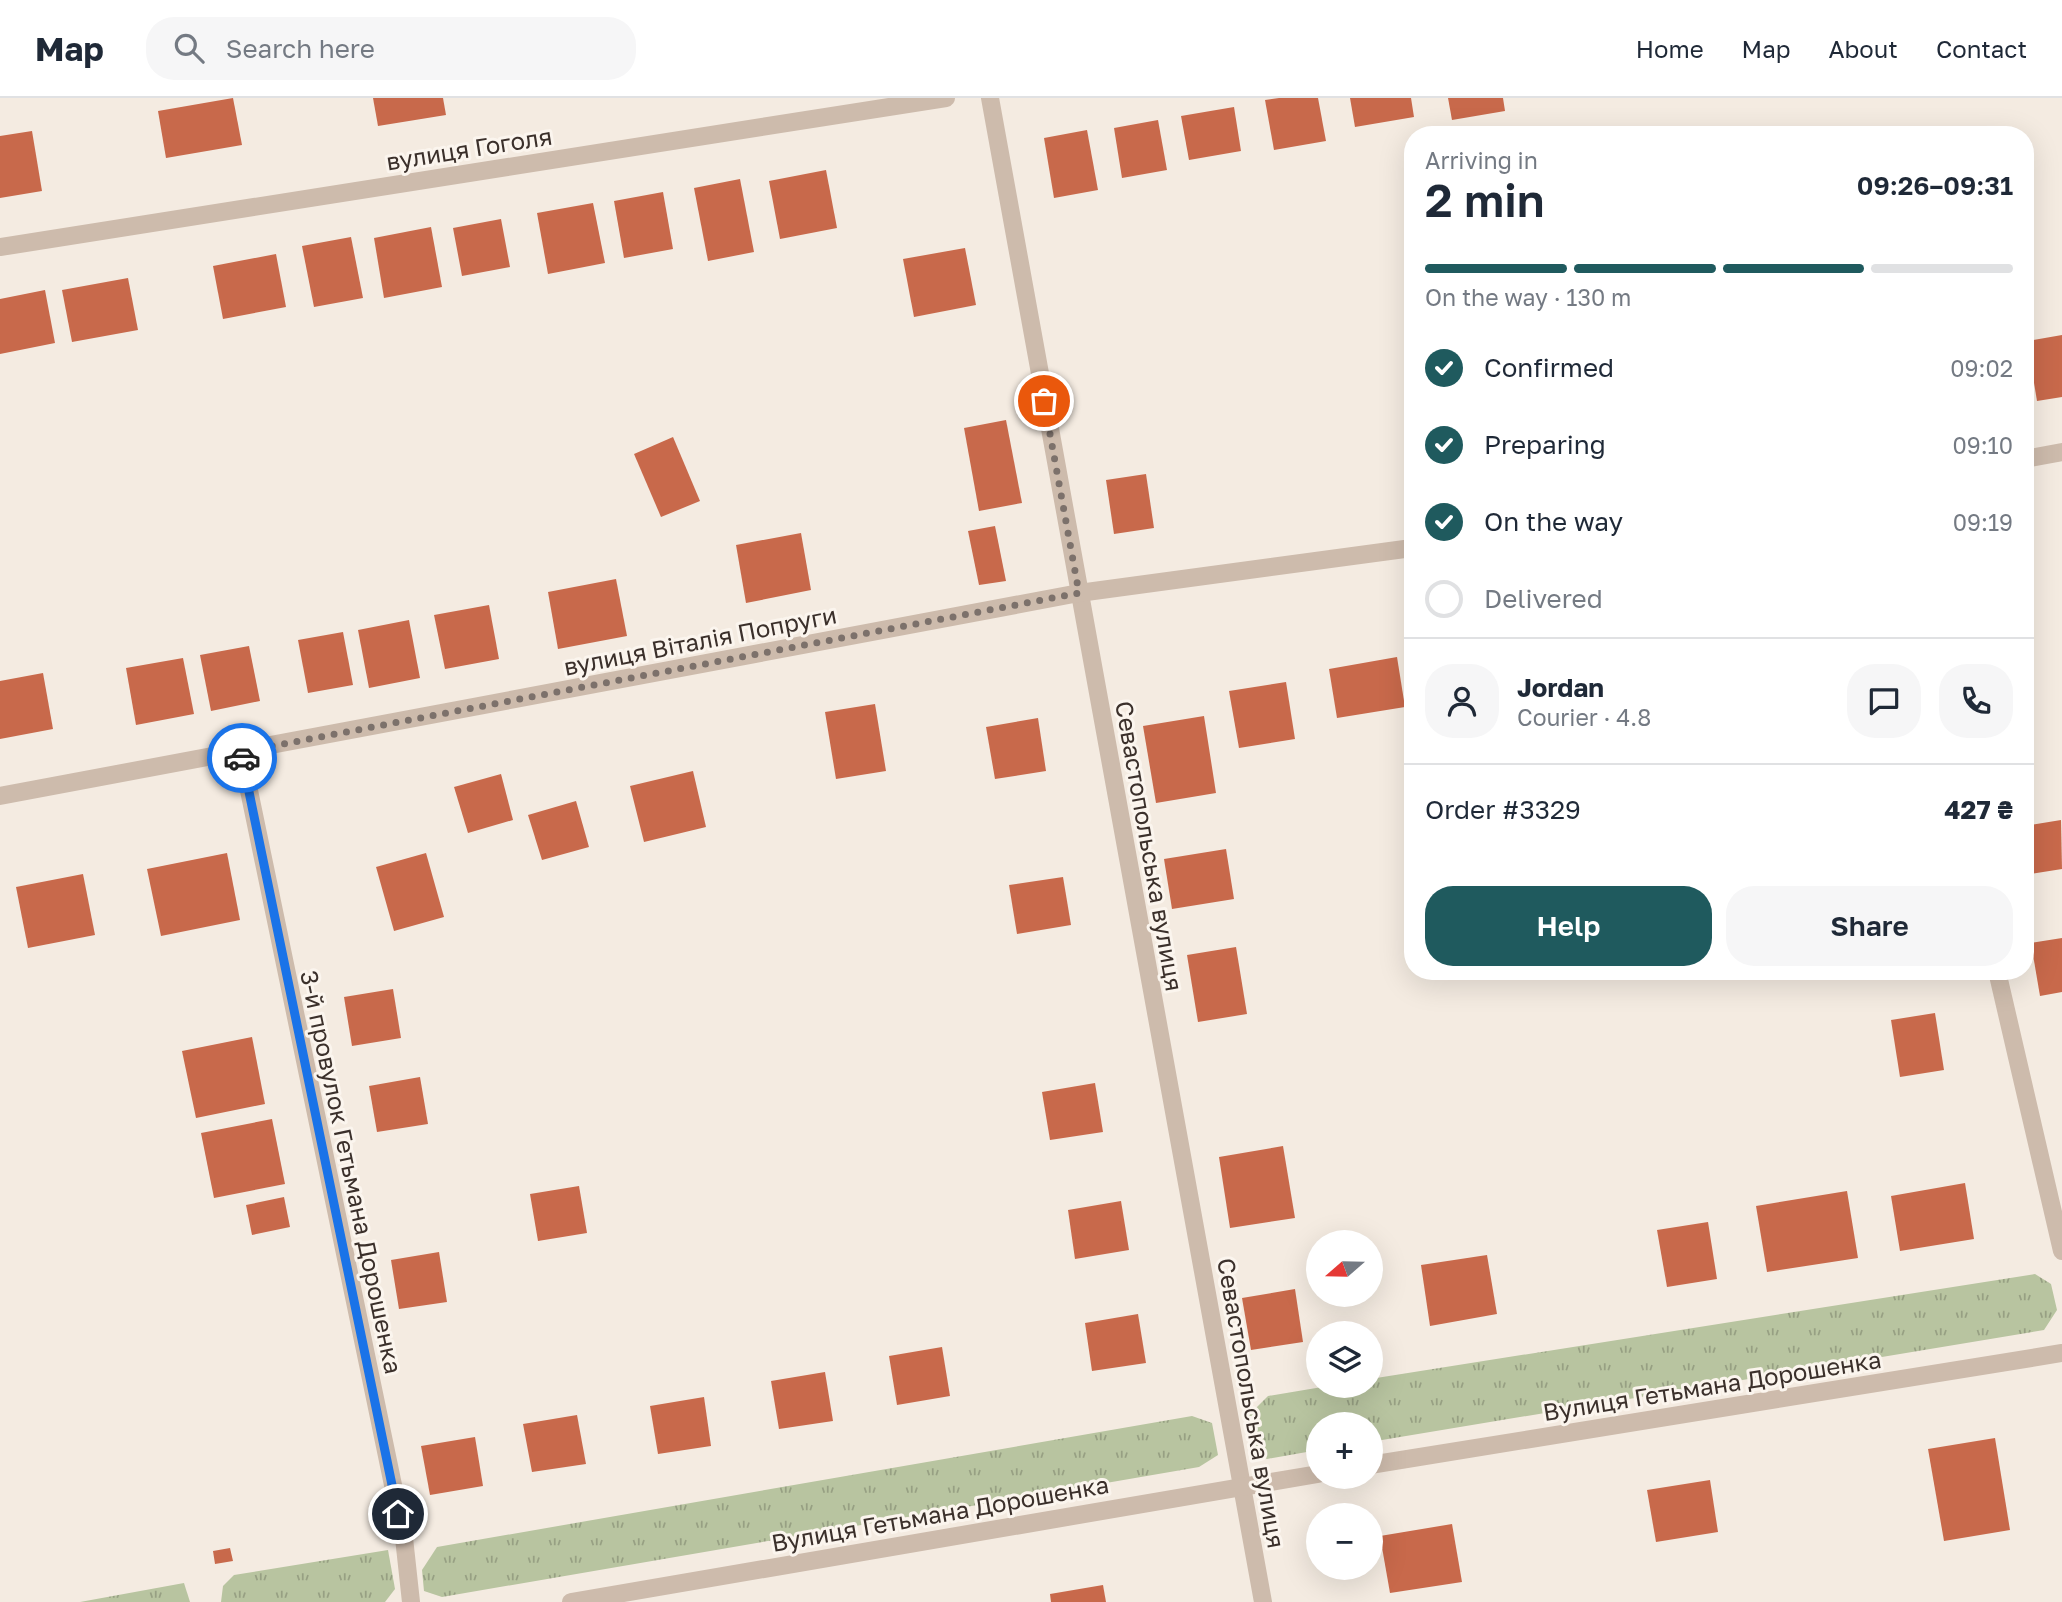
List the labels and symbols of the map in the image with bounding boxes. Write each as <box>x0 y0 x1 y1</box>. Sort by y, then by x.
street label: вулиця Гоголя <box>384 121 554 175</box>
pin <box>1014 371 1074 431</box>
street label: вулиця Віталія Попруги <box>561 599 839 681</box>
street label: Севастопольська вулиця <box>1110 699 1190 993</box>
courier <box>207 723 277 793</box>
street label: 3-й провулок Гетьмана Дорошенка <box>295 968 409 1376</box>
north arrow <box>1306 1230 1382 1307</box>
street label: Севастопольська вулиця <box>1212 1256 1292 1550</box>
street label: Вулиця Гетьмана Дорошенка <box>1541 1344 1883 1426</box>
street label: Вулиця Гетьмана Дорошенка <box>769 1469 1111 1557</box>
pin <box>368 1484 428 1544</box>

